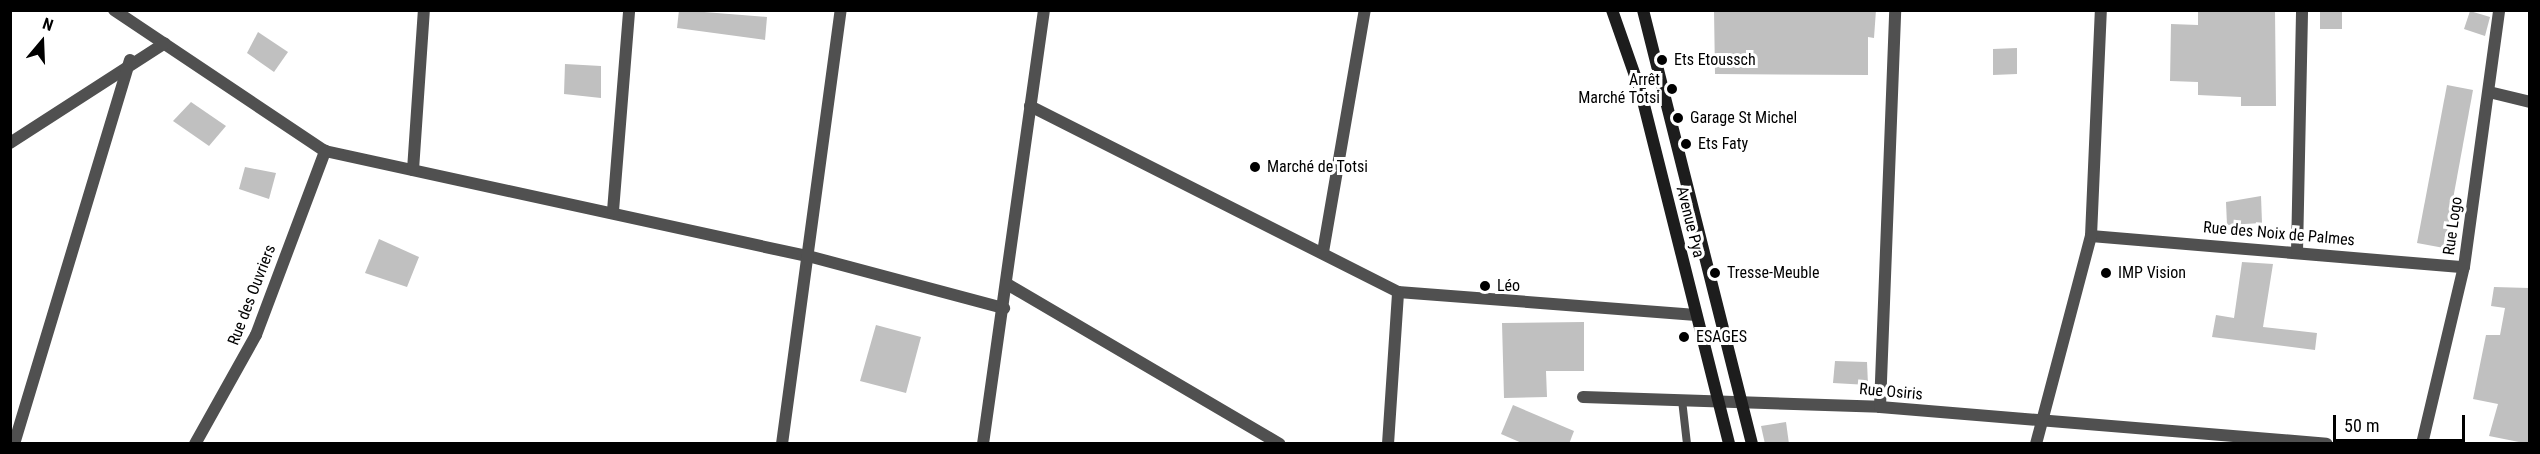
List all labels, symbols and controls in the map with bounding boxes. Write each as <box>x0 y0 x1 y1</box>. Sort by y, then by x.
north arrow <box>12 12 72 72</box>
text: N <box>40 14 56 35</box>
place label: Ets Etoussch <box>1674 50 1756 70</box>
marker: Ets Etoussch <box>1655 53 1669 67</box>
place label: Arrêt Marché Totsi <box>1578 70 1660 108</box>
marker: Arrêt Marché Totsi <box>1665 82 1679 96</box>
place label: Garage St Michel <box>1690 108 1797 128</box>
marker: Garage St Michel <box>1671 111 1685 125</box>
place label: Ets Faty <box>1698 134 1748 154</box>
marker: Ets Faty <box>1679 137 1693 151</box>
place label: Marché de Totsi <box>1267 157 1368 177</box>
marker: Marché de Totsi <box>1248 160 1262 174</box>
street label: Avenue Pya <box>1672 184 1708 260</box>
street label: Rue Logo <box>2439 195 2467 257</box>
street label: Rue des Noix de Palmes <box>2202 218 2356 250</box>
street label: Rue des Ouvriers <box>224 242 280 348</box>
place label: Tresse-Meuble <box>1727 263 1819 283</box>
place label: IMP Vision <box>2118 263 2186 283</box>
marker: Tresse-Meuble <box>1708 266 1722 280</box>
marker: IMP Vision <box>2099 266 2113 280</box>
place label: Léo <box>1497 276 1520 296</box>
marker: Léo <box>1478 279 1492 293</box>
place label: ESAGES <box>1696 327 1747 347</box>
marker: ESAGES <box>1677 330 1691 344</box>
street label: Rue Osiris <box>1858 380 1924 404</box>
scale bar <box>2336 403 2468 441</box>
text: 50 m <box>2344 415 2379 436</box>

